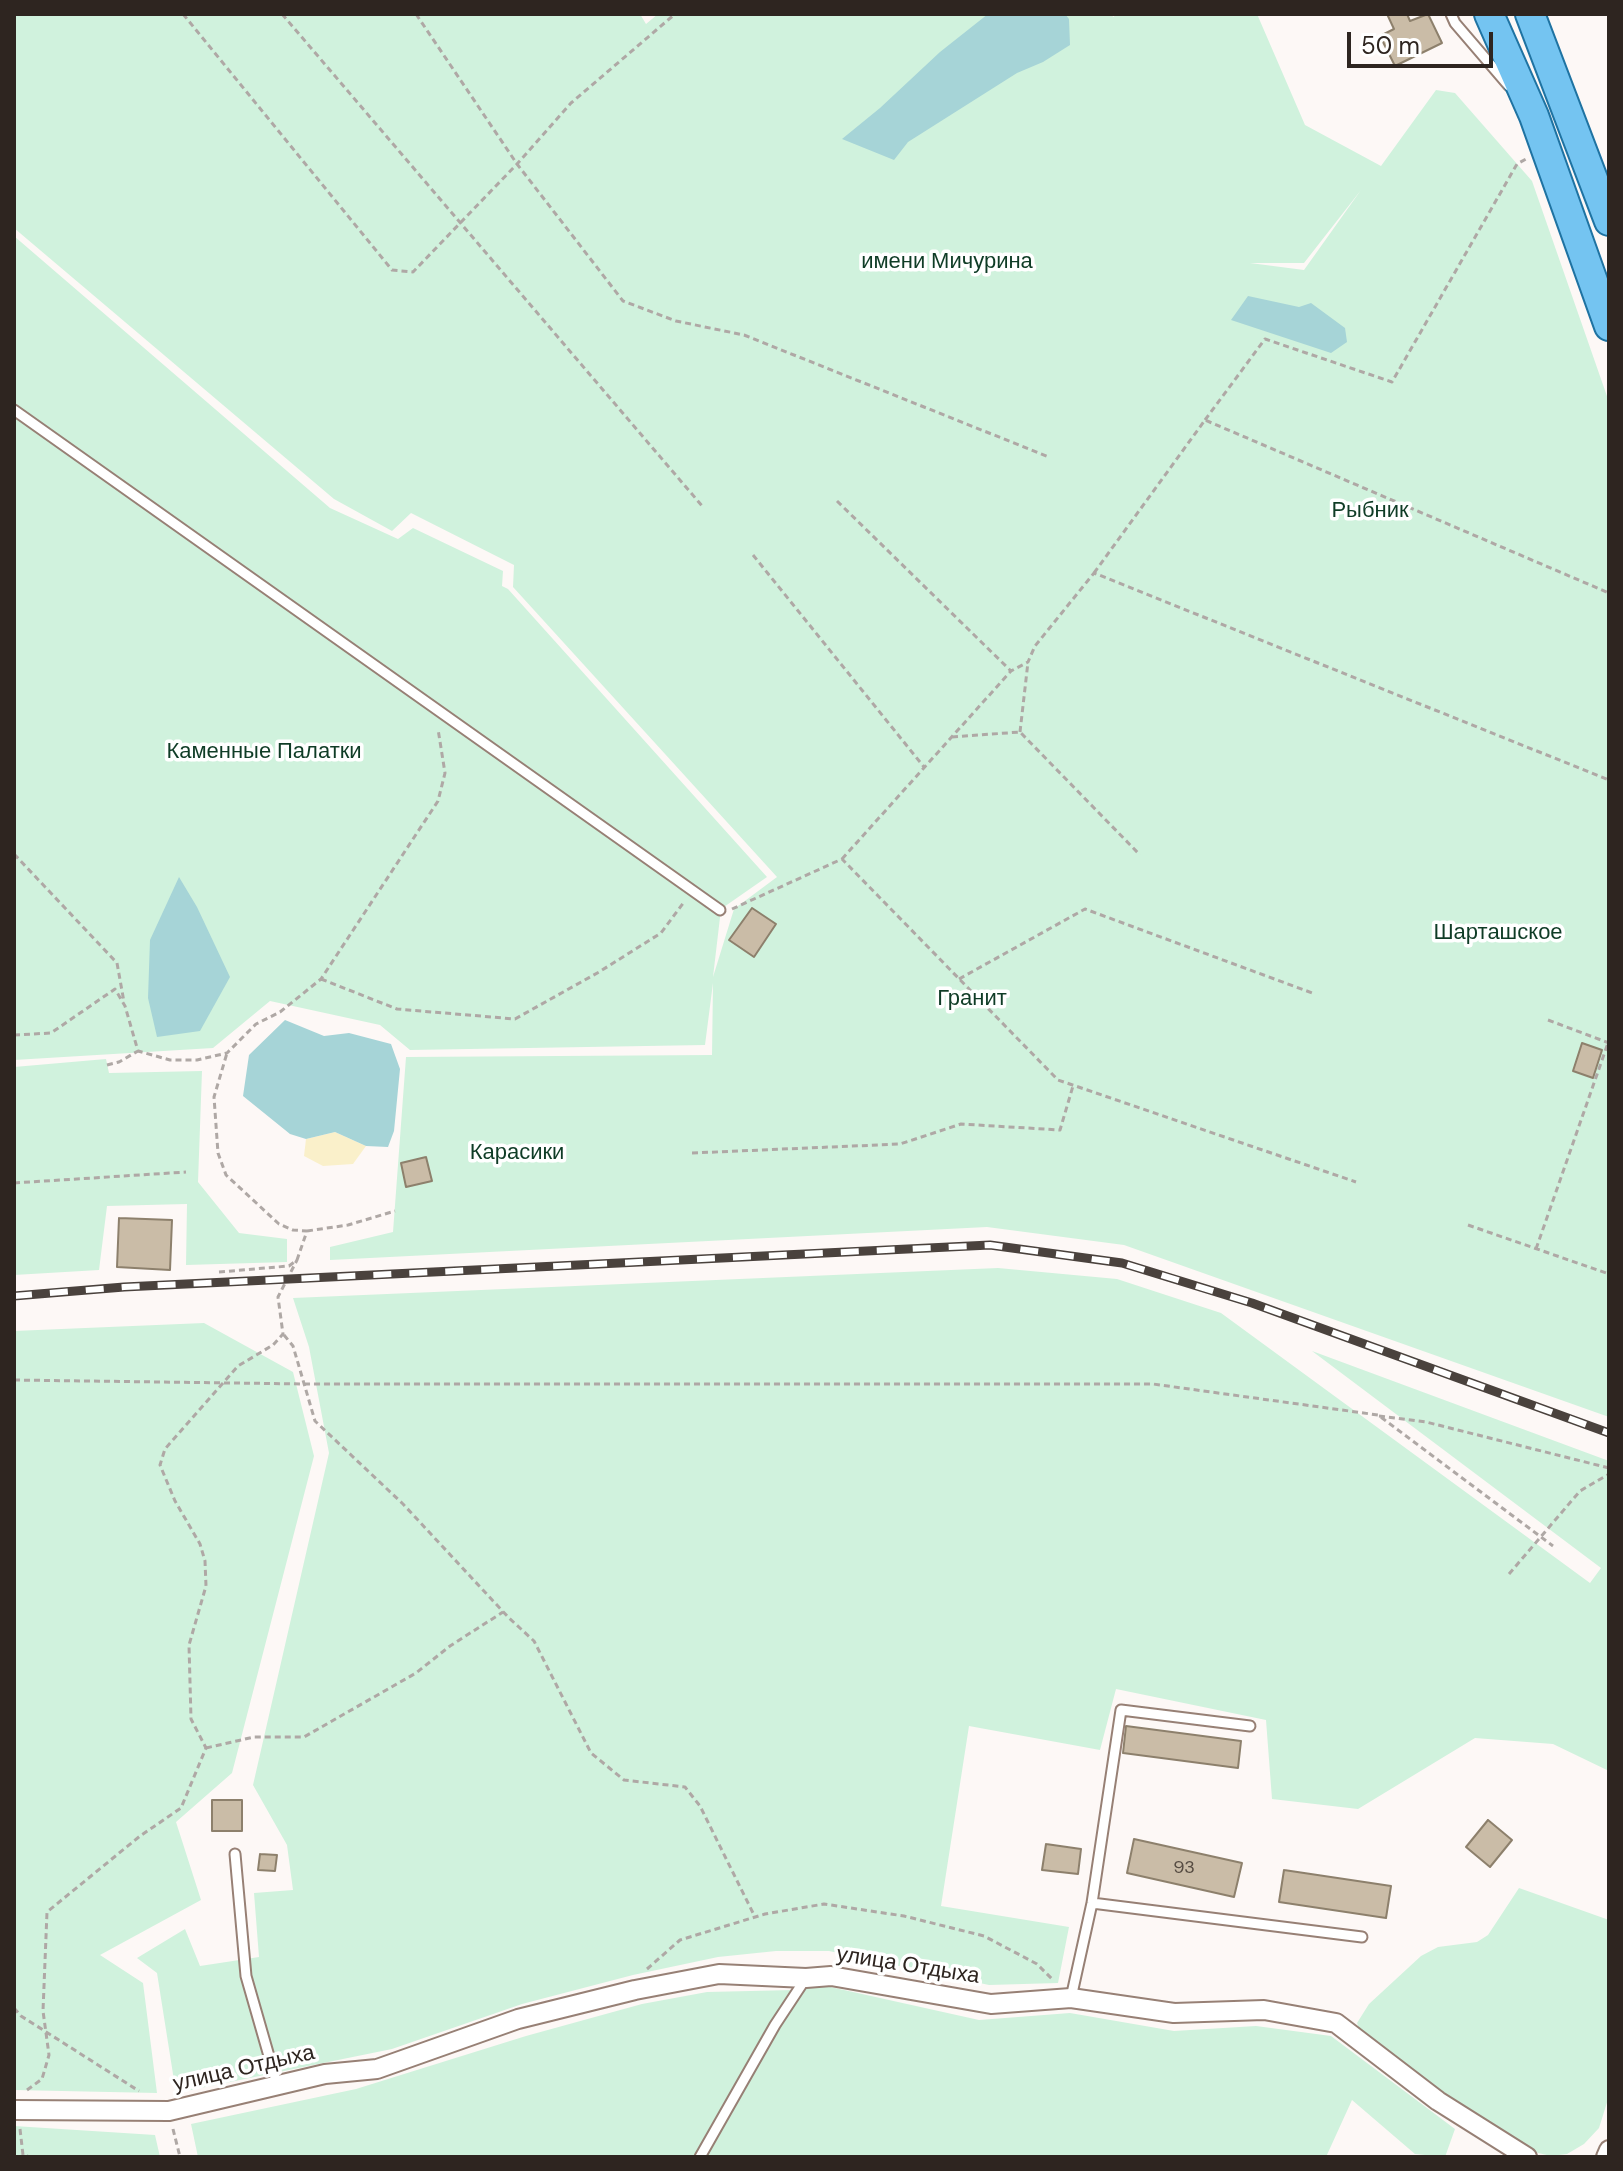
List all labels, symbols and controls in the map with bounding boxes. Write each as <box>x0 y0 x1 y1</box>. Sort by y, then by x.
scale bar <box>1351 16 1497 66</box>
text: 50 m <box>1361 30 1420 61</box>
park label: имени Мичурина <box>861 249 1033 275</box>
park label: Рыбник <box>1331 498 1409 524</box>
park label: Каменные Палатки <box>166 739 362 765</box>
park label: Шарташское <box>1433 920 1563 946</box>
park label: Гранит <box>937 986 1007 1012</box>
park label: Карасики <box>470 1140 564 1166</box>
house number: 93 <box>1173 1857 1195 1879</box>
street label: улица Отдыха <box>835 1942 981 1990</box>
street label: улица Отдыха <box>171 2040 317 2098</box>

